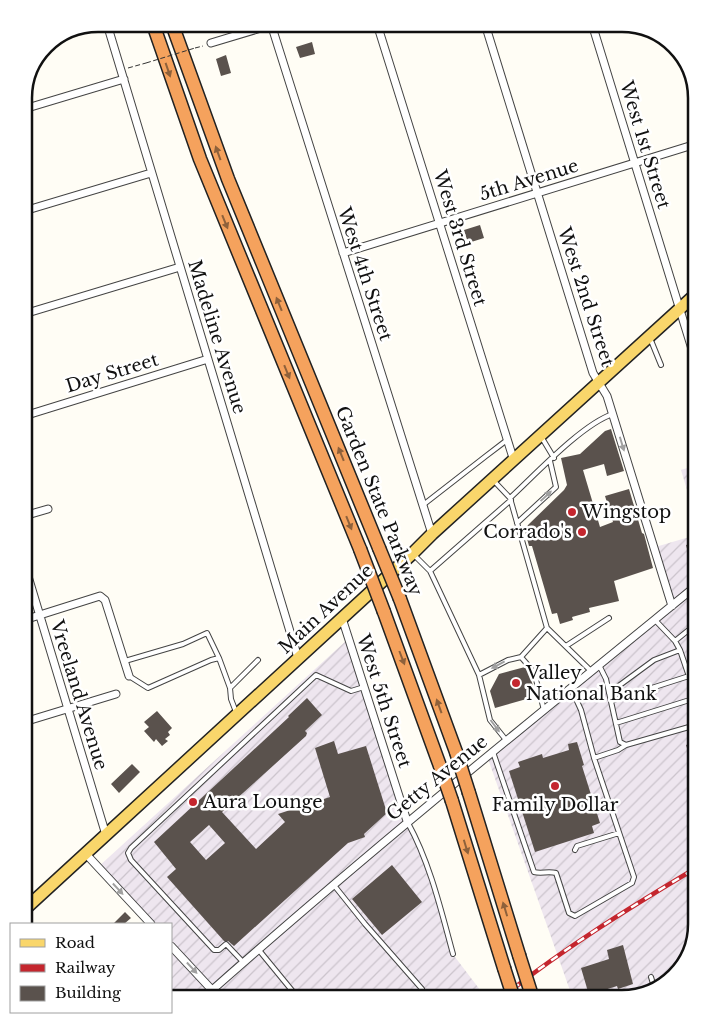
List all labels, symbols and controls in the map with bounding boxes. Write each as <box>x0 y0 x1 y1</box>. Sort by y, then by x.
one-way arrow <box>164 63 172 78</box>
street label: West 1st Street <box>615 77 675 212</box>
one-way arrow <box>214 145 222 160</box>
street label: 5th Avenue <box>477 155 581 205</box>
street label: West 3rd Street <box>429 166 491 309</box>
street label: West 4th Street <box>333 203 397 344</box>
one-way arrow <box>222 215 230 229</box>
street label: West 2nd Street <box>553 224 619 370</box>
street label: Madeline Avenue <box>183 257 251 417</box>
one-way arrow <box>275 297 283 311</box>
street label: Day Street <box>63 348 161 398</box>
one-way arrow <box>284 365 292 379</box>
street label: Garden State Parkway <box>331 403 427 600</box>
one-way arrow <box>619 437 627 452</box>
one-way arrow <box>337 446 345 461</box>
one-way arrow <box>540 490 552 502</box>
place label: Wingstop <box>581 501 671 523</box>
marker: Wingstop <box>566 506 578 518</box>
one-way arrow <box>346 515 353 530</box>
place label: Corrado's <box>483 521 572 543</box>
marker: Corrado's <box>576 526 588 538</box>
street label: Main Avenue <box>274 560 378 658</box>
street label: Vreeland Avenue <box>45 617 112 773</box>
street label: West 5th Street <box>352 631 416 771</box>
one-way arrow <box>398 651 406 666</box>
one-way arrow <box>490 661 505 669</box>
place label: Valley National Bank <box>525 662 657 705</box>
marker: Valley National Bank <box>510 677 522 689</box>
one-way arrow <box>435 699 442 714</box>
one-way arrow <box>490 719 500 732</box>
street label: Getty Avenue <box>382 731 492 825</box>
marker: Family Dollar <box>549 780 561 792</box>
place label: Aura Lounge <box>202 791 323 813</box>
place label: Family Dollar <box>492 794 619 816</box>
marker: Aura Lounge <box>187 796 199 808</box>
one-way arrow <box>463 840 471 855</box>
one-way arrow <box>112 882 124 894</box>
one-way arrow <box>500 901 508 916</box>
legend <box>10 923 172 1013</box>
text: Road <box>55 933 95 952</box>
text: Railway <box>55 958 116 977</box>
one-way arrow <box>186 962 198 974</box>
text: Building <box>55 983 122 1002</box>

